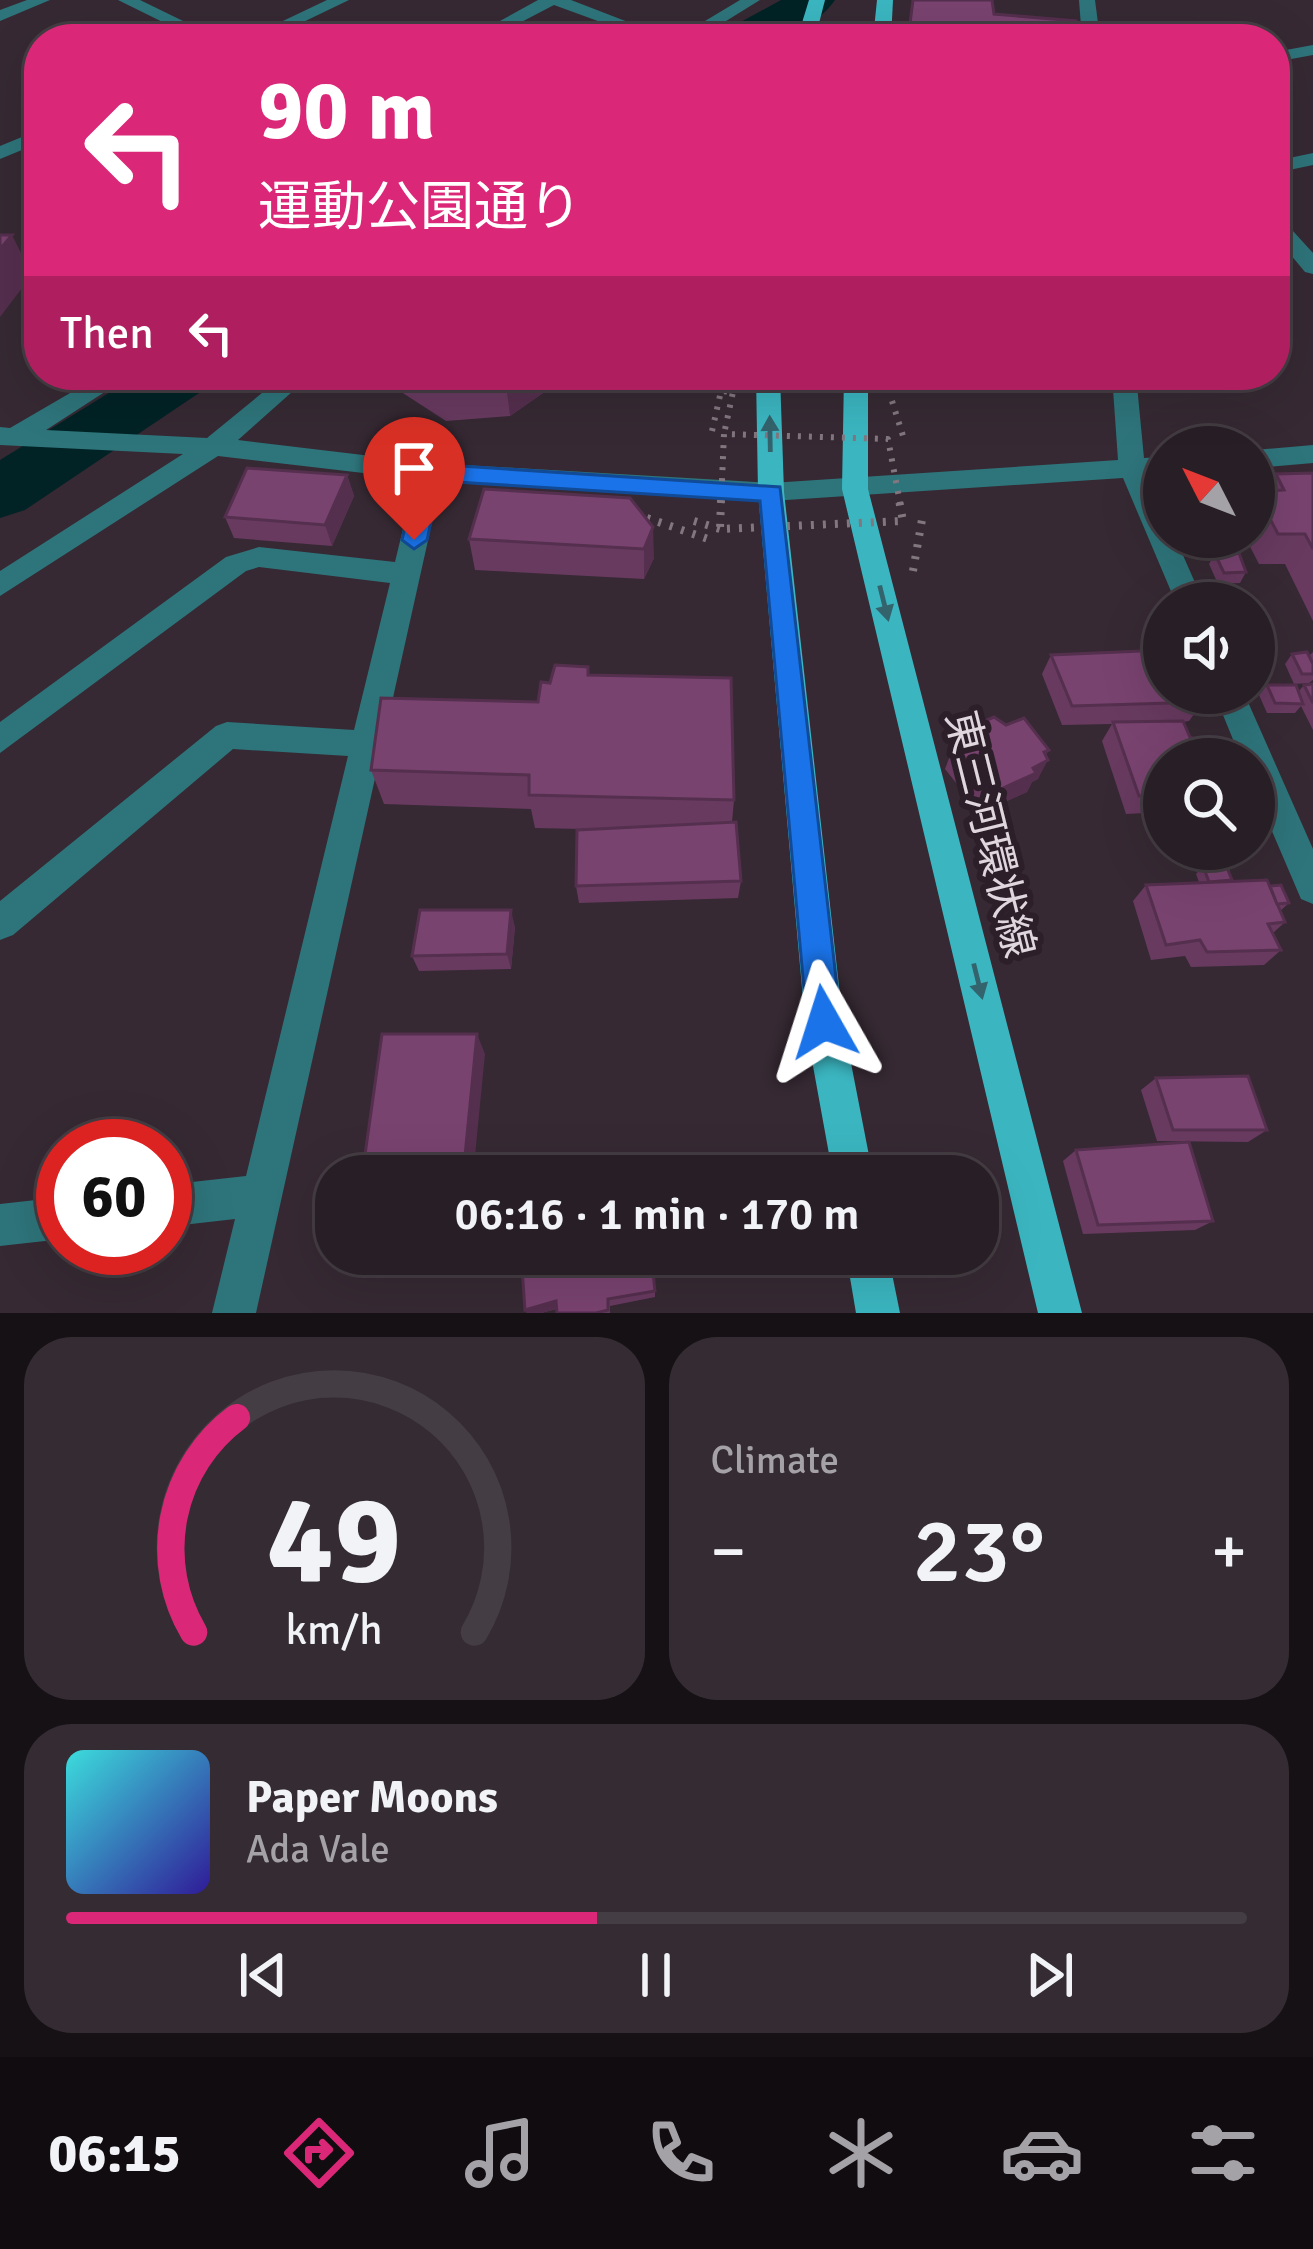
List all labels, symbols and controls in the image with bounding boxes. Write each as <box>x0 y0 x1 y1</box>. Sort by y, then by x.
text: 90 m <box>258 59 435 163</box>
icon: left <box>60 72 216 228</box>
text: 運動公園通り <box>258 174 582 241</box>
icon: left <box>178 300 244 366</box>
text: Then <box>60 306 154 361</box>
one-way arrow <box>760 414 779 452</box>
pin <box>363 417 465 540</box>
north arrow <box>1143 426 1275 558</box>
map controls <box>1143 426 1275 870</box>
icon: arrive <box>381 435 447 501</box>
button: sound <box>1143 582 1275 714</box>
one-way arrow <box>875 584 894 621</box>
street label: 東三河環状線 <box>934 706 1045 963</box>
button: search <box>1143 738 1275 870</box>
position arrow <box>761 959 887 1085</box>
one-way arrow <box>969 963 988 1000</box>
speed limit sign: 60 <box>36 1119 192 1275</box>
text: 06:16 · 1 min · 170 m <box>455 1187 859 1242</box>
text: Climate <box>711 1436 839 1484</box>
text: 49 <box>267 1464 402 1617</box>
text: 23° <box>913 1496 1045 1607</box>
text: − <box>711 1511 746 1592</box>
text: + <box>1211 1511 1247 1592</box>
text: km/h <box>286 1603 383 1656</box>
text: Paper Moons <box>246 1770 498 1825</box>
text: Ada Vale <box>246 1825 390 1873</box>
icon: previous <box>230 1942 296 2008</box>
icon: pause <box>623 1942 689 2008</box>
icon: next <box>1017 1942 1083 2008</box>
icon: directions <box>277 2111 361 2195</box>
icon: music <box>458 2111 542 2195</box>
icon: phone <box>639 2111 723 2195</box>
icon: climate <box>819 2111 903 2195</box>
icon: car <box>1000 2111 1084 2195</box>
icon: filters <box>1181 2111 1265 2195</box>
text: 06:15 <box>48 2120 181 2187</box>

